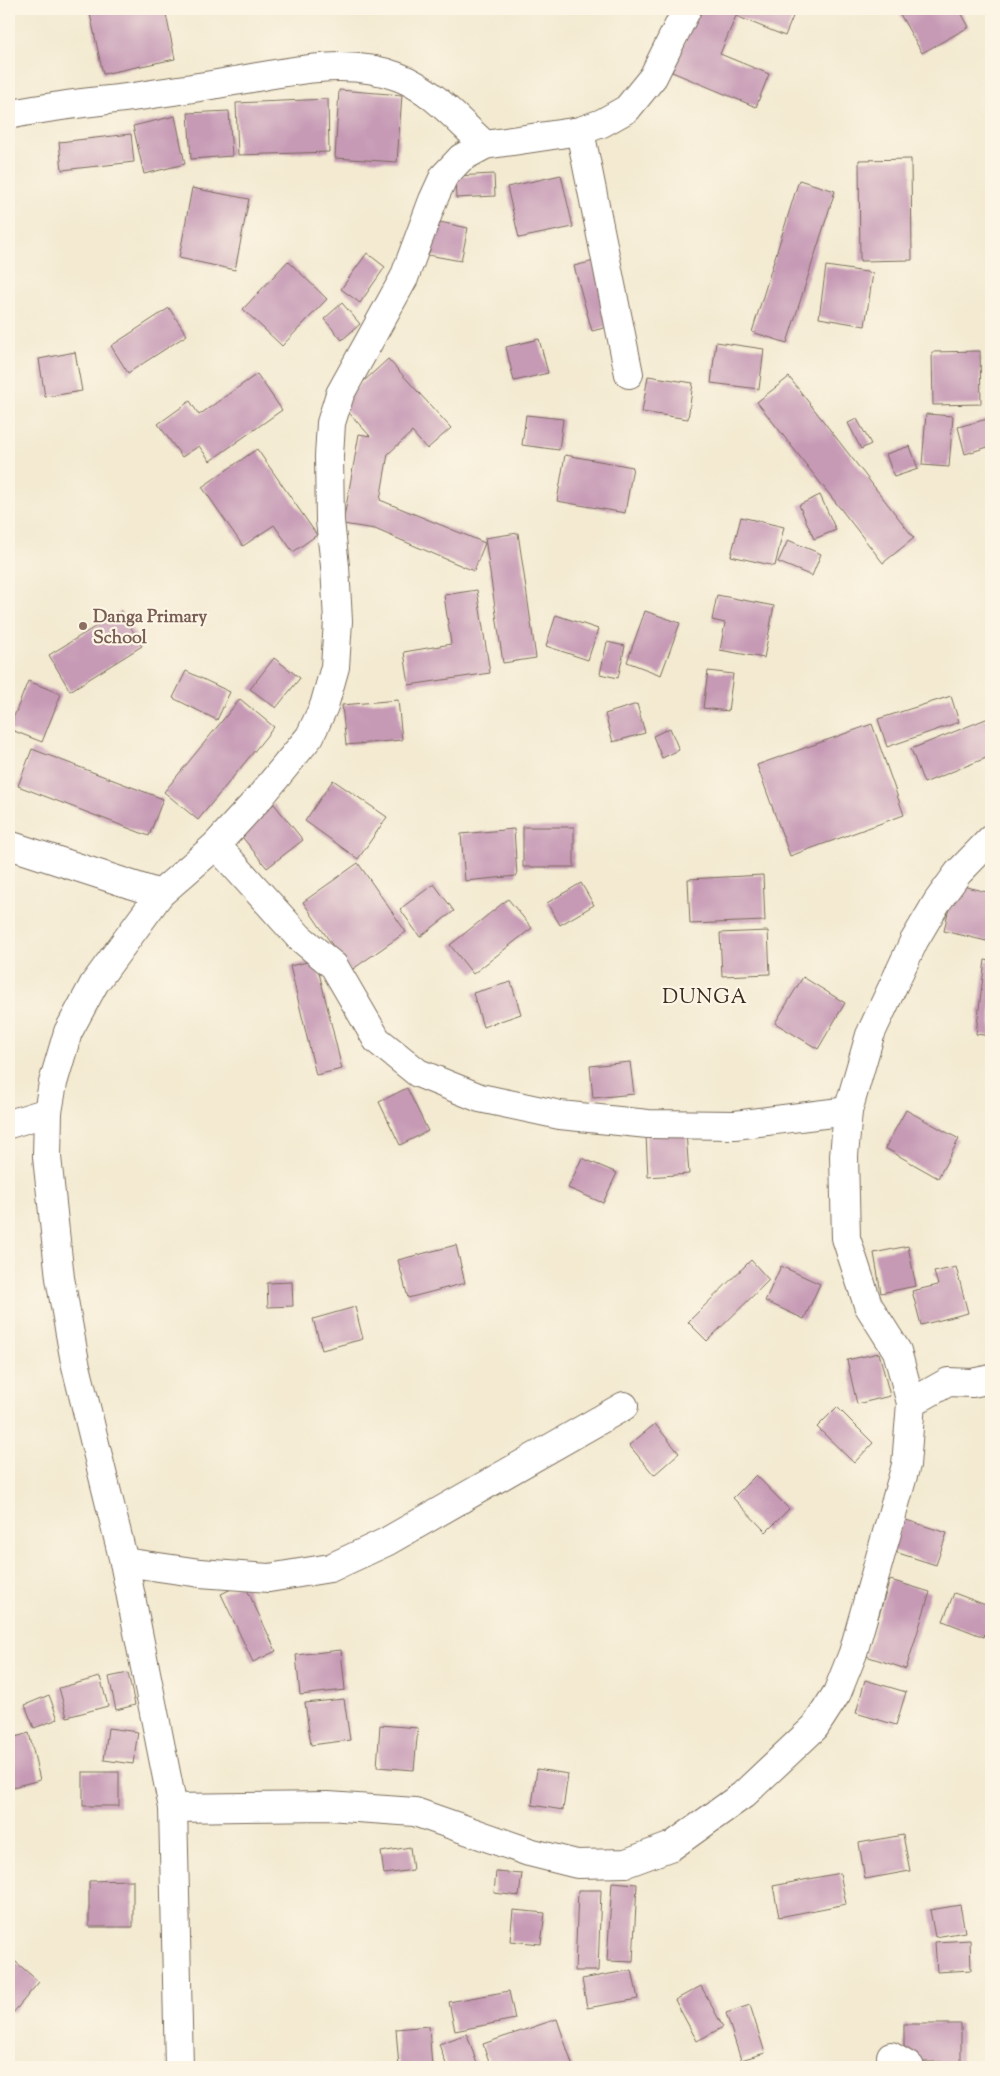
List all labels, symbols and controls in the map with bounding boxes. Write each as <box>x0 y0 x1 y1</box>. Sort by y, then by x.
place label: Danga Primary School <box>93 605 207 652</box>
marker: Danga Primary School <box>77 620 89 632</box>
district label: DUNGA <box>662 984 748 1013</box>

